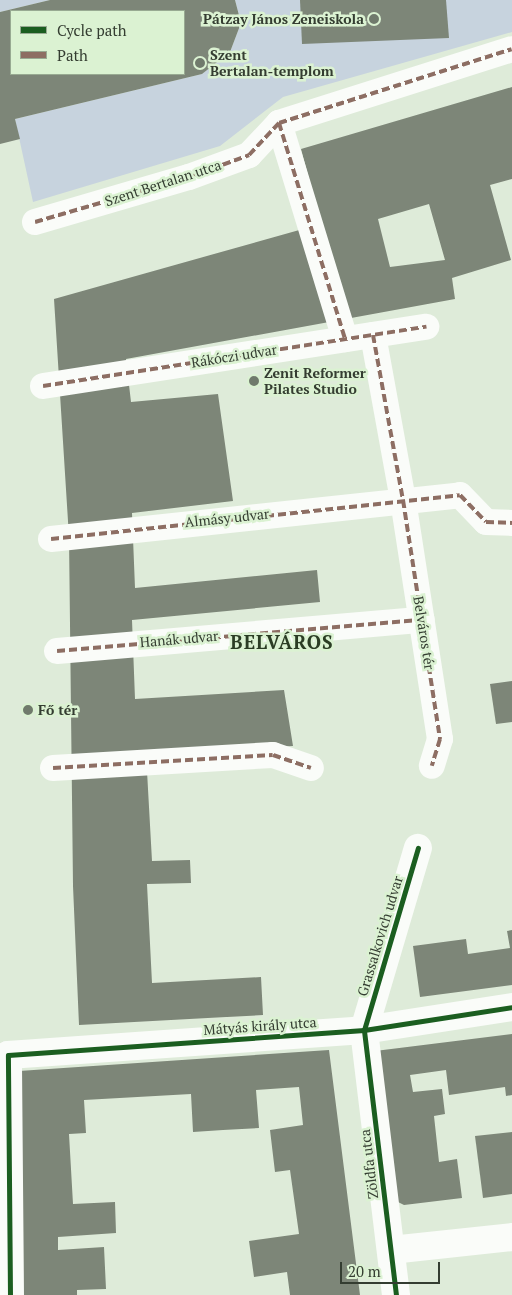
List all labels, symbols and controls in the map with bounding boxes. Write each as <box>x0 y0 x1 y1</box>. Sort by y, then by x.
legend <box>10 10 185 75</box>
place label: Pátzay János Zeneiskola <box>203 11 364 27</box>
marker: Pátzay János Zeneiskola <box>368 13 380 25</box>
text: Cycle path <box>57 20 127 40</box>
text: Path <box>57 45 88 65</box>
place label: Szent Bertalan-templom <box>210 47 334 80</box>
marker: Szent Bertalan-templom <box>194 57 206 69</box>
street label: Szent Bertalan utca <box>103 156 223 210</box>
street label: Rákóczi udvar <box>190 341 278 371</box>
place label: Zenit Reformer Pilates Studio <box>264 365 366 398</box>
marker: Zenit Reformer Pilates Studio <box>248 375 260 387</box>
street label: Almásy udvar <box>184 505 270 531</box>
street label: Belváros tér <box>410 595 438 671</box>
street label: Hanák udvar <box>139 627 219 651</box>
district label: BELVÁROS <box>229 631 335 653</box>
place label: Fő tér <box>38 702 77 718</box>
marker: Fő tér <box>22 704 34 716</box>
street label: Grassalkovich udvar <box>354 874 406 998</box>
street label: Mátyás király utca <box>203 1014 317 1038</box>
street label: Zöldfa utca <box>356 1128 382 1200</box>
scale bar <box>342 1252 442 1284</box>
text: 20 m <box>348 1261 381 1281</box>

